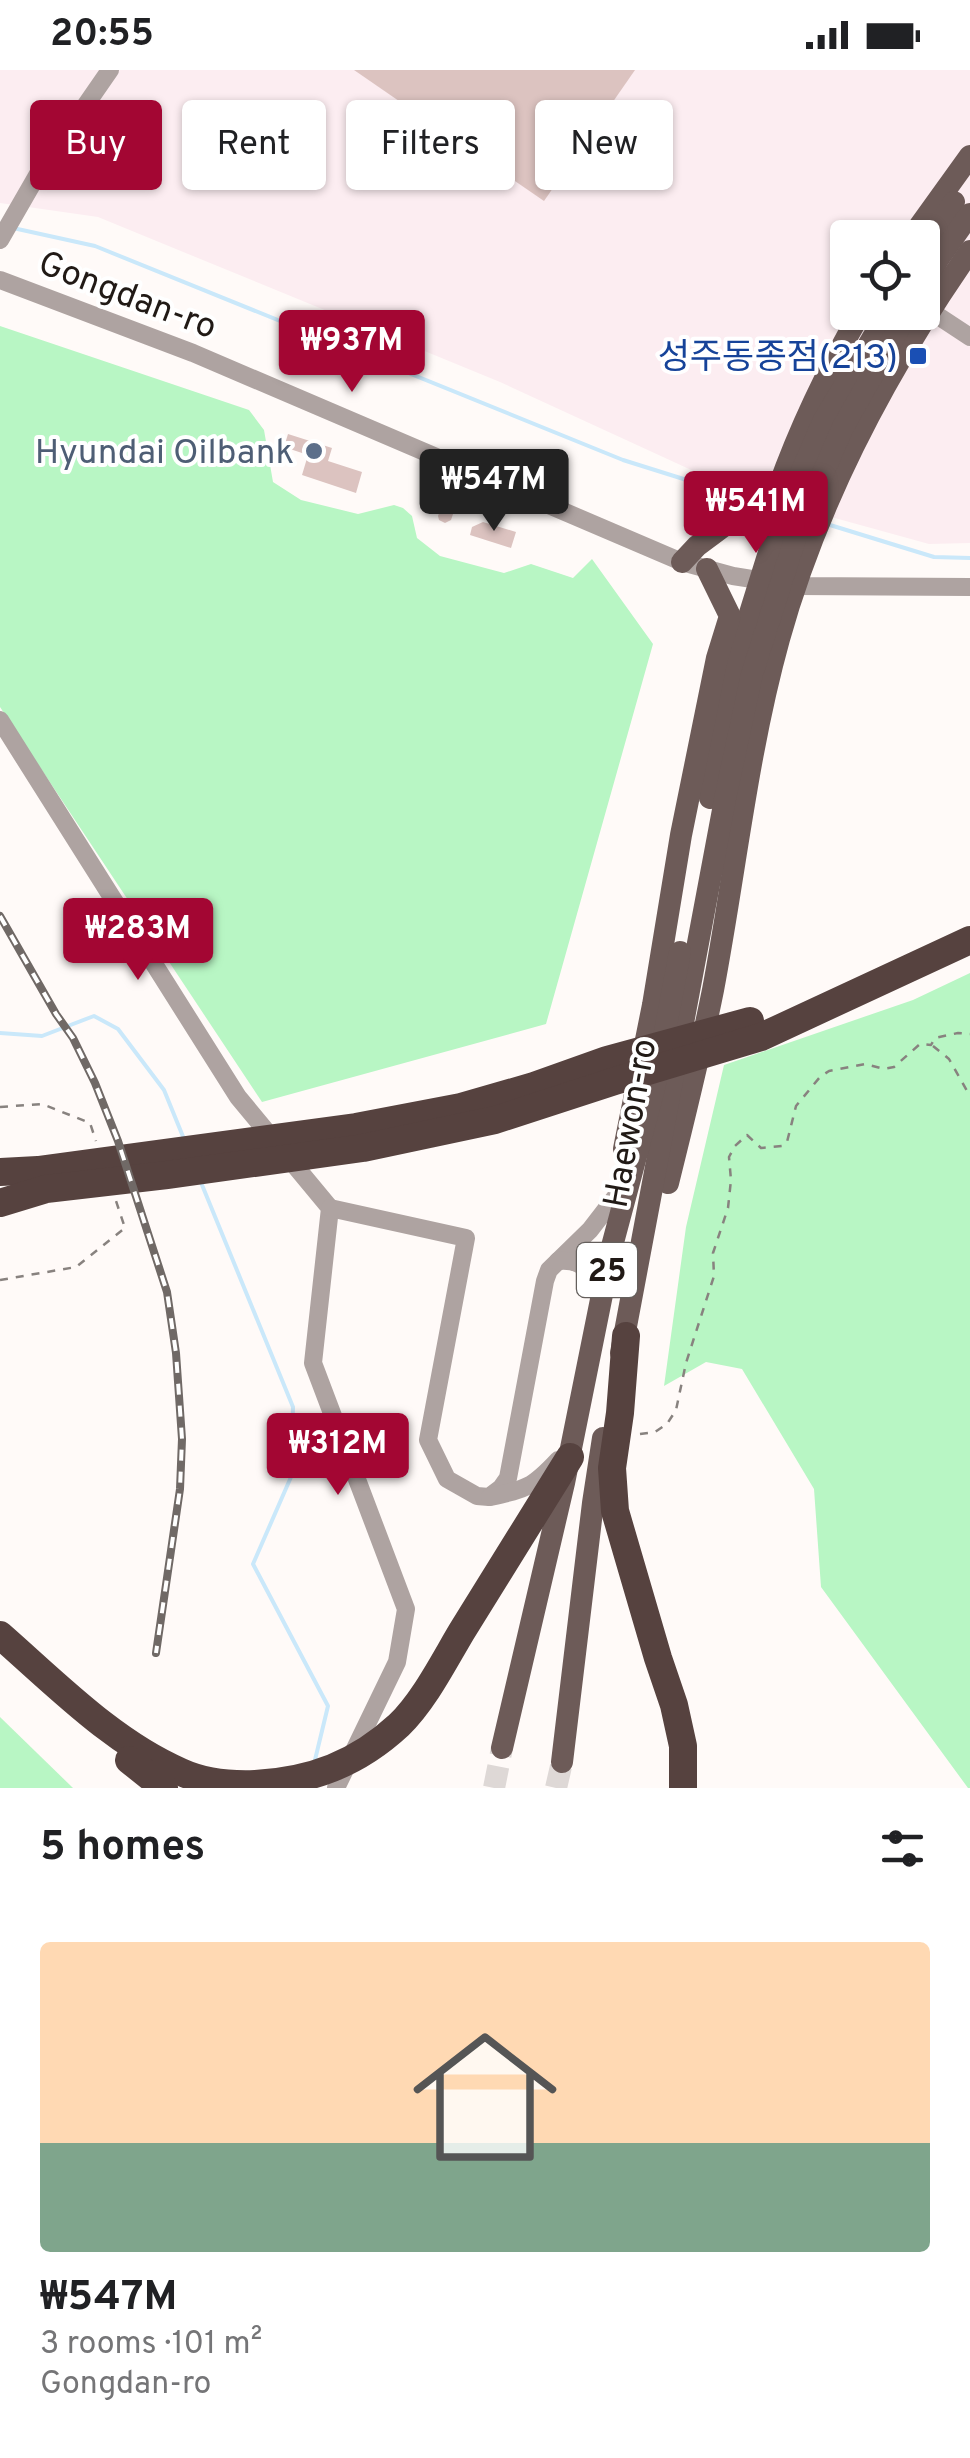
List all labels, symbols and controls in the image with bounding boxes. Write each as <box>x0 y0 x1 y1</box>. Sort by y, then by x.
text: 20:55 <box>50 11 154 60</box>
chip: Buy <box>30 100 162 190</box>
chip: Rent <box>182 100 326 190</box>
chip: Filters <box>346 100 515 190</box>
chip: New <box>535 100 673 190</box>
map controls <box>830 220 940 330</box>
button: locate <box>830 220 940 330</box>
street label: Gongdan-ro <box>32 243 222 351</box>
pin: ₩937M <box>282 310 422 395</box>
text: ₩937M <box>301 322 403 362</box>
place label: 성주동종점(213) <box>658 337 898 381</box>
marker: 성주동종점(213) <box>907 345 929 367</box>
place label: Hyundai Oilbank <box>35 432 294 476</box>
marker: Hyundai Oilbank <box>303 440 325 462</box>
pin: ₩547M <box>424 449 564 534</box>
text: ₩547M <box>442 461 546 501</box>
pin: ₩541M <box>686 471 826 556</box>
text: ₩541M <box>706 483 806 523</box>
pin: ₩283M <box>68 898 208 983</box>
text: ₩283M <box>85 910 191 950</box>
street label: Haewon-ro <box>595 1036 668 1211</box>
road number: 25 <box>577 1243 637 1297</box>
pin: ₩312M <box>268 1413 408 1498</box>
text: ₩312M <box>289 1425 387 1465</box>
icon: filters <box>875 1821 930 1876</box>
text: 5 homes <box>40 1822 205 1875</box>
icon: home <box>395 2007 575 2187</box>
text: ₩547M <box>40 2272 178 2325</box>
text: 3 rooms · 101 m² <box>40 2325 262 2365</box>
text: Gongdan-ro <box>40 2365 211 2405</box>

